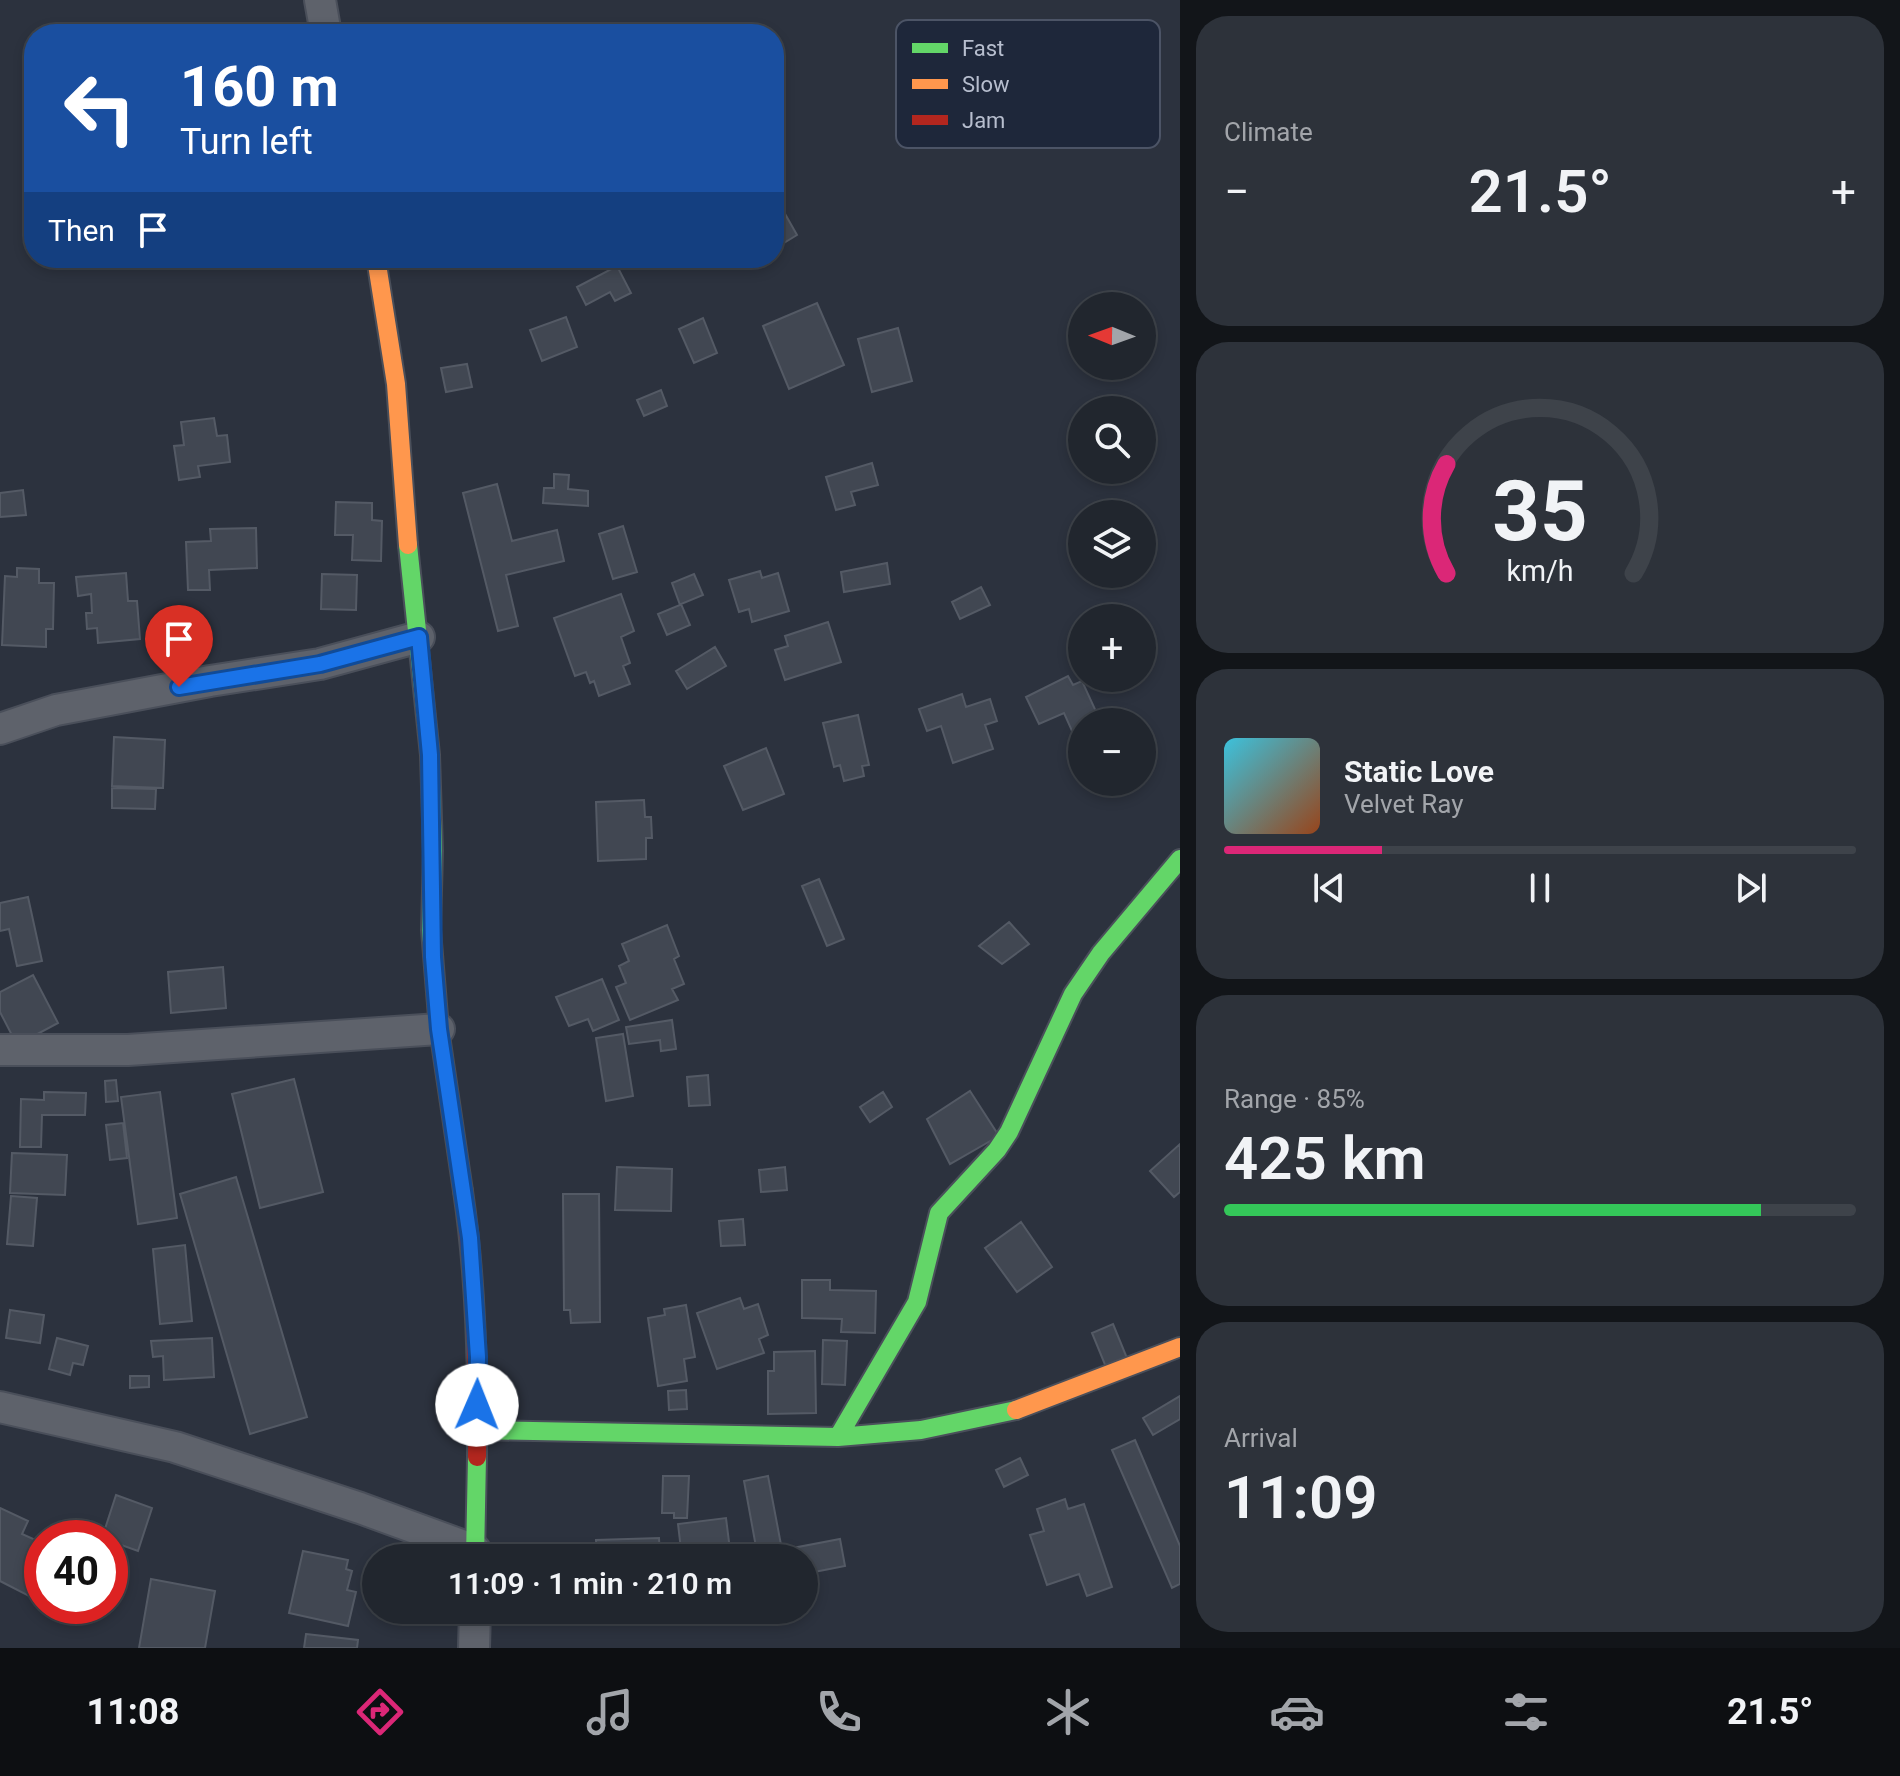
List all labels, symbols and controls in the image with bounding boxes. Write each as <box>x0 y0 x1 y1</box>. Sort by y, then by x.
legend <box>896 20 1160 148</box>
text: Fast <box>962 36 1004 61</box>
text: 160 m <box>180 54 339 120</box>
icon: left <box>48 56 152 160</box>
text: Slow <box>962 72 1010 97</box>
text: Jam <box>962 108 1005 133</box>
text: Climate <box>1224 117 1313 147</box>
text: Turn left <box>180 121 313 163</box>
text: 21.5° <box>1469 156 1612 227</box>
text: − <box>1224 166 1249 218</box>
text: + <box>1831 166 1856 218</box>
icon: arrive <box>131 208 175 252</box>
text: Then <box>48 213 115 248</box>
north arrow <box>1068 292 1156 380</box>
map controls <box>1068 292 1156 796</box>
button: search <box>1068 396 1156 484</box>
text: 35 <box>1492 462 1588 559</box>
button: layers <box>1068 500 1156 588</box>
text: km/h <box>1506 554 1574 588</box>
button: + <box>1068 604 1156 692</box>
pin <box>145 605 213 687</box>
icon: arrive <box>157 617 201 661</box>
button: − <box>1068 708 1156 796</box>
text: Static Love <box>1344 754 1494 789</box>
text: Velvet Ray <box>1344 789 1464 819</box>
icon: previous <box>1307 866 1351 910</box>
icon: pause <box>1518 866 1562 910</box>
icon: next <box>1729 866 1773 910</box>
text: Range · 85% <box>1224 1084 1365 1114</box>
text: 425 km <box>1224 1123 1426 1194</box>
position arrow <box>435 1363 519 1447</box>
text: Arrival <box>1224 1423 1298 1453</box>
text: 11:09 <box>1224 1462 1377 1533</box>
speed limit sign: 40 <box>24 1520 128 1624</box>
text: 11:09 · 1 min · 210 m <box>448 1566 732 1601</box>
icon: directions <box>352 1684 408 1740</box>
icon: music <box>582 1684 638 1740</box>
icon: phone <box>811 1684 867 1740</box>
icon: climate <box>1040 1684 1096 1740</box>
icon: car <box>1269 1684 1325 1740</box>
icon: filters <box>1498 1684 1554 1740</box>
text: 11:08 <box>87 1691 179 1733</box>
text: 21.5° <box>1727 1691 1813 1733</box>

